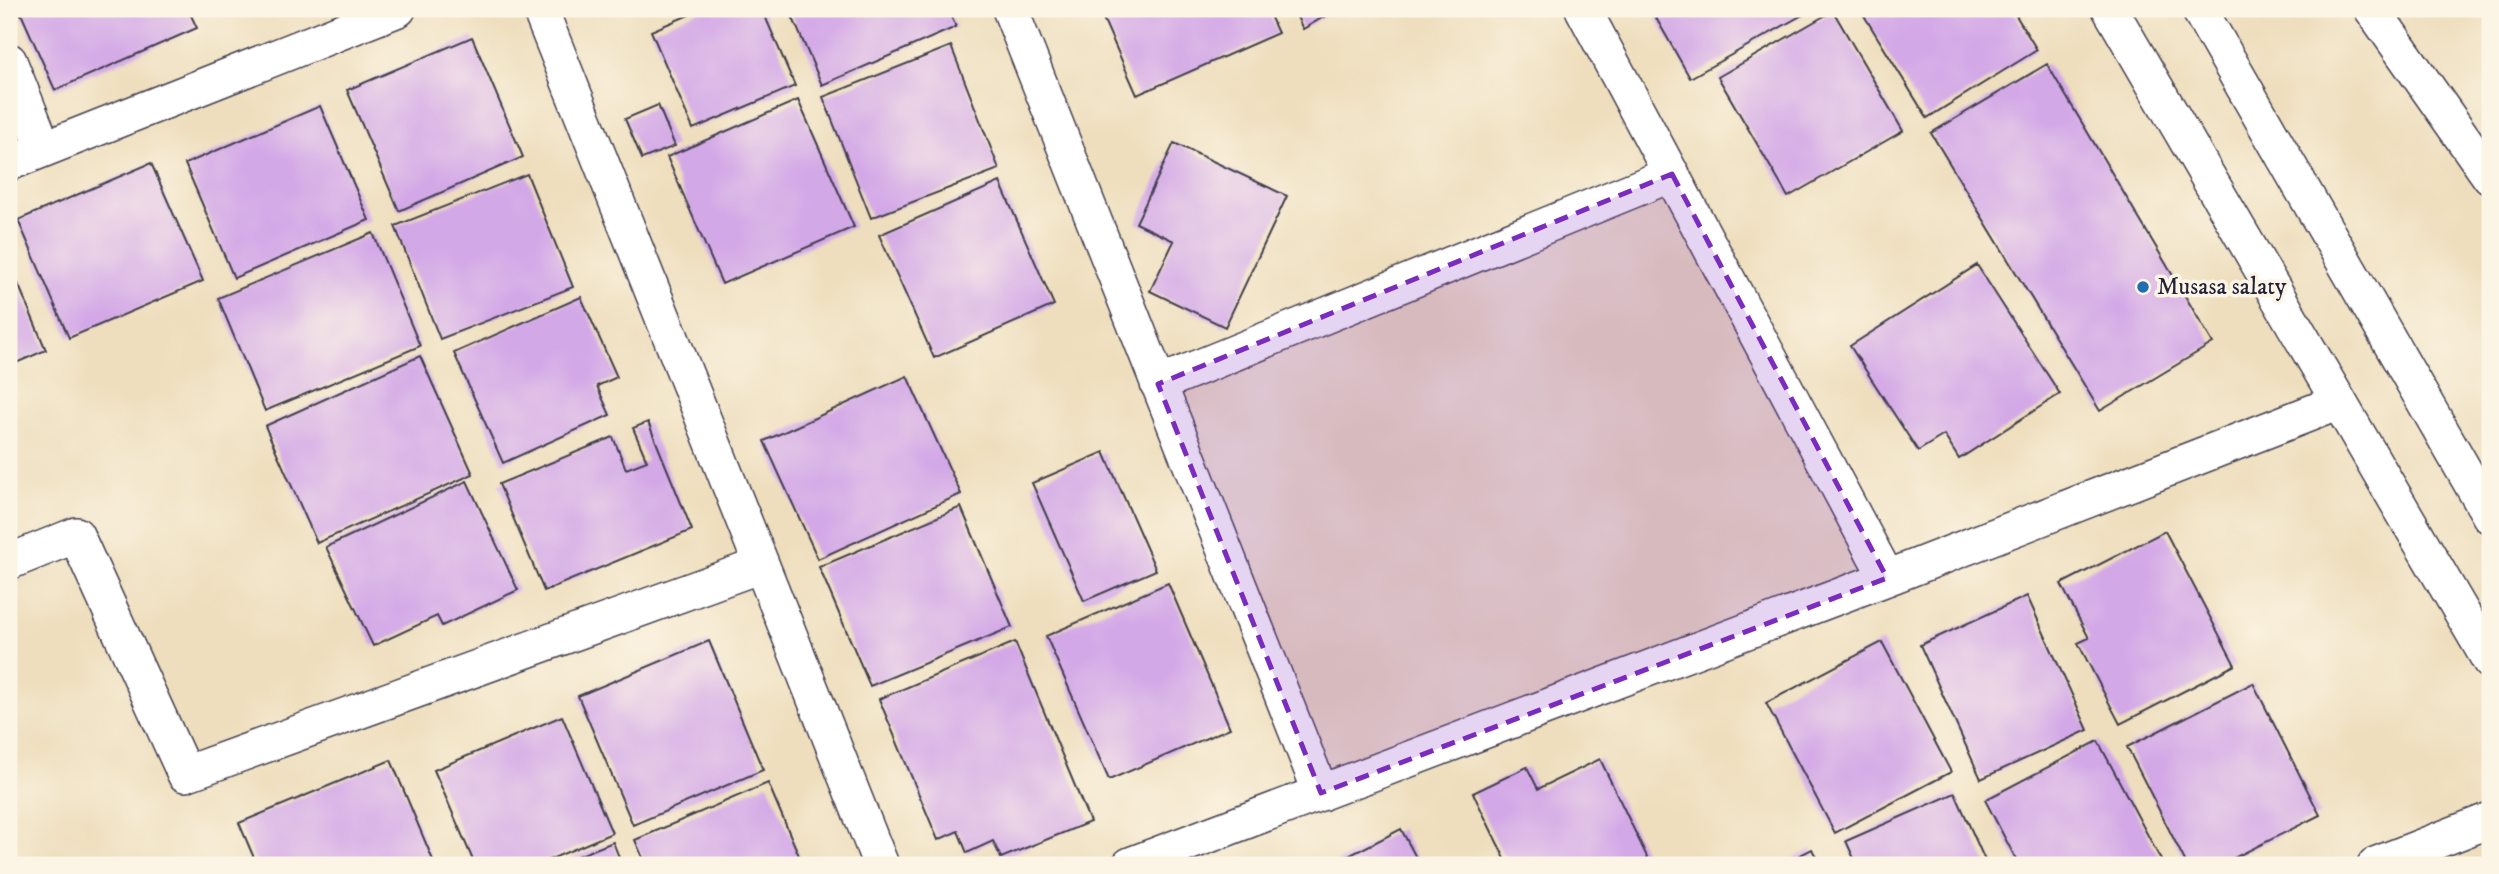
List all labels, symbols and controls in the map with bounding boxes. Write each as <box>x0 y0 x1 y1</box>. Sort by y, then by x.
place label: Musasa salaty <box>2157 272 2287 302</box>
marker: Musasa salaty <box>2135 279 2151 295</box>

